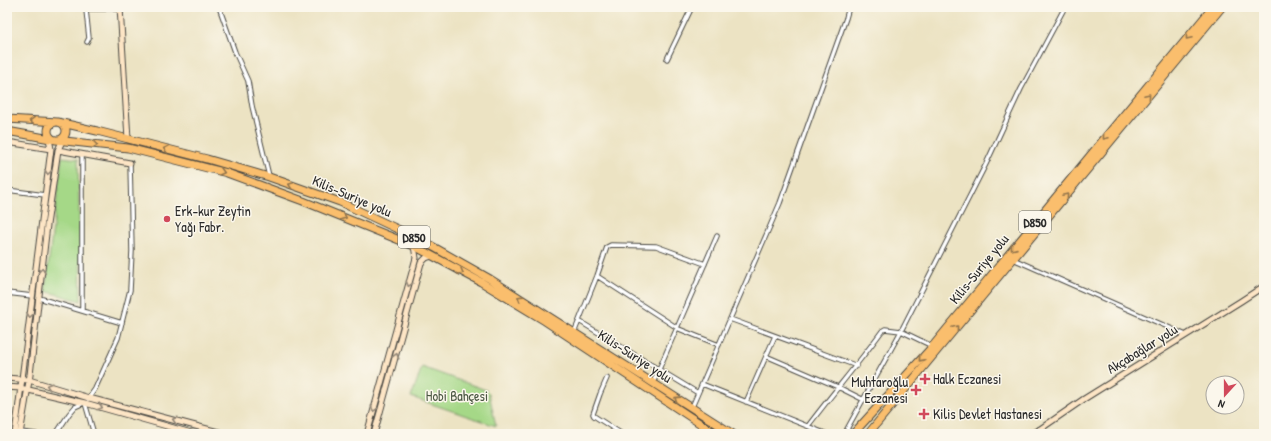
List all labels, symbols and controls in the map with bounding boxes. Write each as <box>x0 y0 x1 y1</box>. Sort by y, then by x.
one-way arrow <box>1186 32 1193 40</box>
one-way arrow <box>1144 93 1151 101</box>
one-way arrow <box>29 116 35 125</box>
one-way arrow <box>1103 132 1110 139</box>
one-way arrow <box>92 140 98 149</box>
one-way arrow <box>163 145 170 153</box>
one-way arrow <box>218 167 225 176</box>
one-way arrow <box>44 169 53 175</box>
street label: Kilis-Suriye yolu <box>309 170 395 222</box>
one-way arrow <box>288 181 295 190</box>
one-way arrow <box>1061 193 1068 201</box>
place label: Erk-kur Zeytin Yağı Fabr. <box>175 201 251 237</box>
road number: D850 <box>1019 211 1051 233</box>
one-way arrow <box>340 213 347 221</box>
marker: Erk-kur Zeytin Yağı Fabr. <box>162 214 172 224</box>
road number: D850 <box>398 226 430 248</box>
street label: Kilis-Suriye yolu <box>945 230 1014 308</box>
one-way arrow <box>1011 243 1018 250</box>
one-way arrow <box>37 267 46 274</box>
one-way arrow <box>457 267 465 274</box>
one-way arrow <box>405 280 414 287</box>
one-way arrow <box>517 296 524 303</box>
one-way arrow <box>26 312 35 318</box>
street label: Akçabağlar yolu <box>1103 319 1181 379</box>
street label: Kilis-Suriye yolu <box>594 325 676 388</box>
one-way arrow <box>951 326 958 333</box>
one-way arrow <box>391 353 400 360</box>
one-way arrow <box>919 354 926 361</box>
place label: Halk Eczanesi <box>933 369 1001 388</box>
place label: Muhtaroğlu Eczanesi <box>851 372 908 407</box>
marker: Halk Eczanesi <box>920 374 930 384</box>
north arrow <box>1205 375 1245 415</box>
one-way arrow <box>46 382 53 391</box>
marker: Muhtaroğlu Eczanesi <box>911 385 921 395</box>
park label: Hobi Bahçesi <box>426 386 488 405</box>
one-way arrow <box>674 396 681 403</box>
text: N <box>1216 397 1227 412</box>
one-way arrow <box>96 402 103 411</box>
place label: Kilis Devlet Hastanesi <box>933 404 1042 423</box>
one-way arrow <box>370 405 379 412</box>
marker: Kilis Devlet Hastanesi <box>918 408 930 420</box>
one-way arrow <box>172 417 178 425</box>

